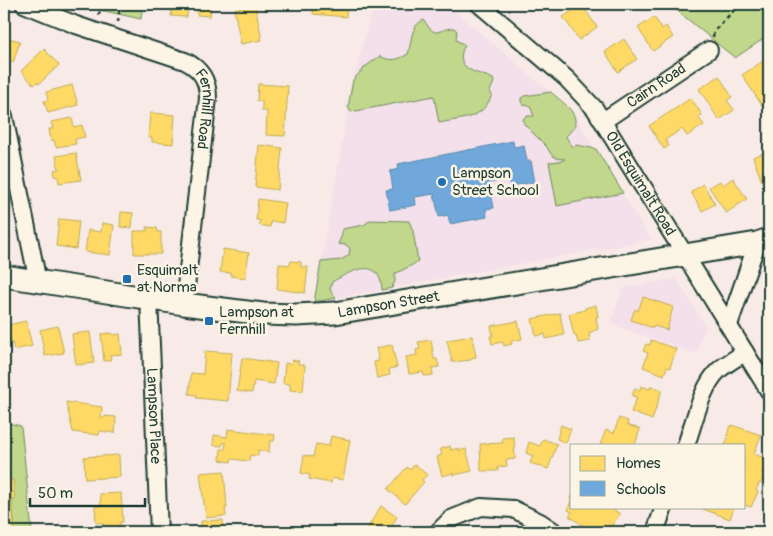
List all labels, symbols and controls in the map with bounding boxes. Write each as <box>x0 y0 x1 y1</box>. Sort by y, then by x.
street label: Cairn Road <box>623 59 690 112</box>
street label: Fernhill Road <box>191 65 217 150</box>
street label: Old Esquimalt Road <box>601 128 680 239</box>
place label: Lampson Street School <box>452 164 539 200</box>
marker: Lampson Street School <box>436 176 448 188</box>
place label: Esquimalt at Norma <box>137 261 199 297</box>
marker: Esquimalt at Norma <box>121 273 133 285</box>
street label: Lampson Street <box>336 287 442 322</box>
place label: Lampson at Fernhill <box>219 303 295 339</box>
marker: Lampson at Fernhill <box>203 315 215 327</box>
street label: Lampson Place <box>142 367 165 465</box>
legend <box>570 444 746 508</box>
text: Homes <box>616 454 661 473</box>
scale bar <box>30 476 145 508</box>
text: Schools <box>616 480 666 499</box>
text: 50 m <box>38 484 73 503</box>

